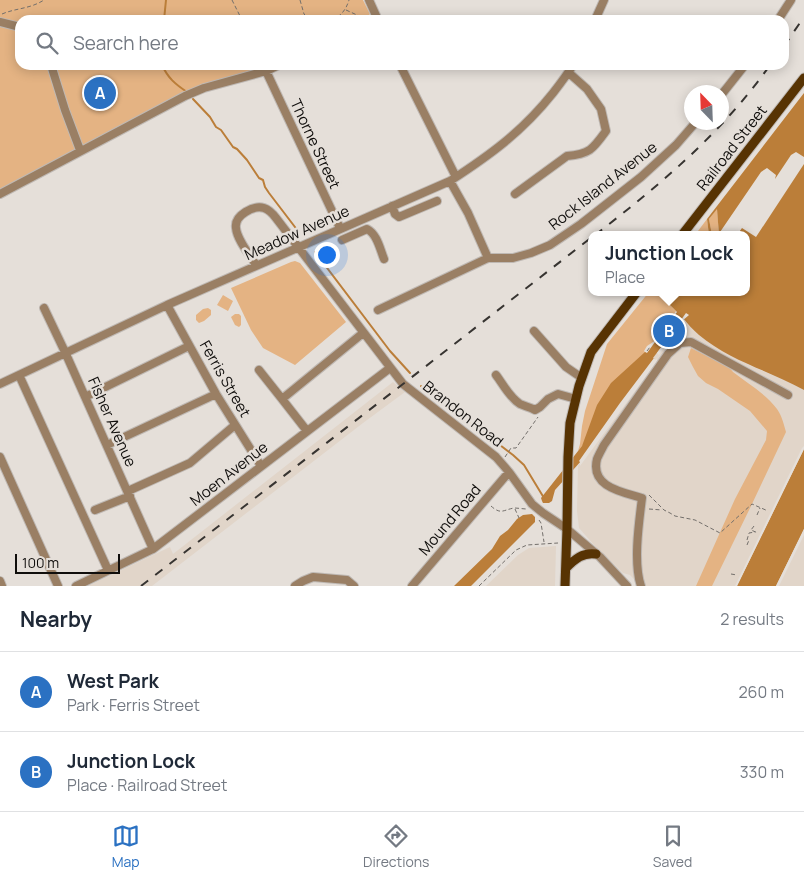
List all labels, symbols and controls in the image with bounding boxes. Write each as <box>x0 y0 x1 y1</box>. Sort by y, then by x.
search box <box>15 15 789 70</box>
icon: search <box>33 29 61 57</box>
text: Search here <box>73 30 179 56</box>
pin: A <box>84 74 116 112</box>
north arrow <box>684 85 729 130</box>
street label: Thorne Street <box>285 95 345 192</box>
street label: Railroad Street <box>692 101 772 195</box>
street label: Rock Island Avenue <box>544 136 661 235</box>
street label: Meadow Avenue <box>241 200 353 265</box>
popup <box>588 231 750 296</box>
text: Junction Lock <box>605 240 733 266</box>
your location <box>314 242 340 268</box>
text: Place <box>605 266 645 288</box>
pin: B <box>653 312 685 350</box>
street label: Ferris Street <box>195 337 256 421</box>
street label: Fisher Avenue <box>83 374 142 470</box>
street label: Brandon Road <box>419 376 508 452</box>
street label: Moen Avenue <box>185 436 272 511</box>
street label: Mound Road <box>414 480 486 560</box>
scale bar <box>15 551 120 574</box>
text: 100 m <box>22 553 59 572</box>
text: Nearby <box>20 605 92 633</box>
text: 2 results <box>720 608 784 630</box>
text: West Park <box>67 668 159 694</box>
text: A <box>31 681 41 703</box>
text: 260 m <box>738 681 784 703</box>
text: Park · Ferris Street <box>67 694 200 716</box>
text: Junction Lock <box>67 748 195 774</box>
text: B <box>31 761 41 783</box>
text: 330 m <box>740 761 784 783</box>
text: Place · Railroad Street <box>67 774 227 796</box>
tab: Map <box>112 822 140 871</box>
tab: Directions <box>363 822 429 871</box>
tab: Saved <box>653 822 692 871</box>

